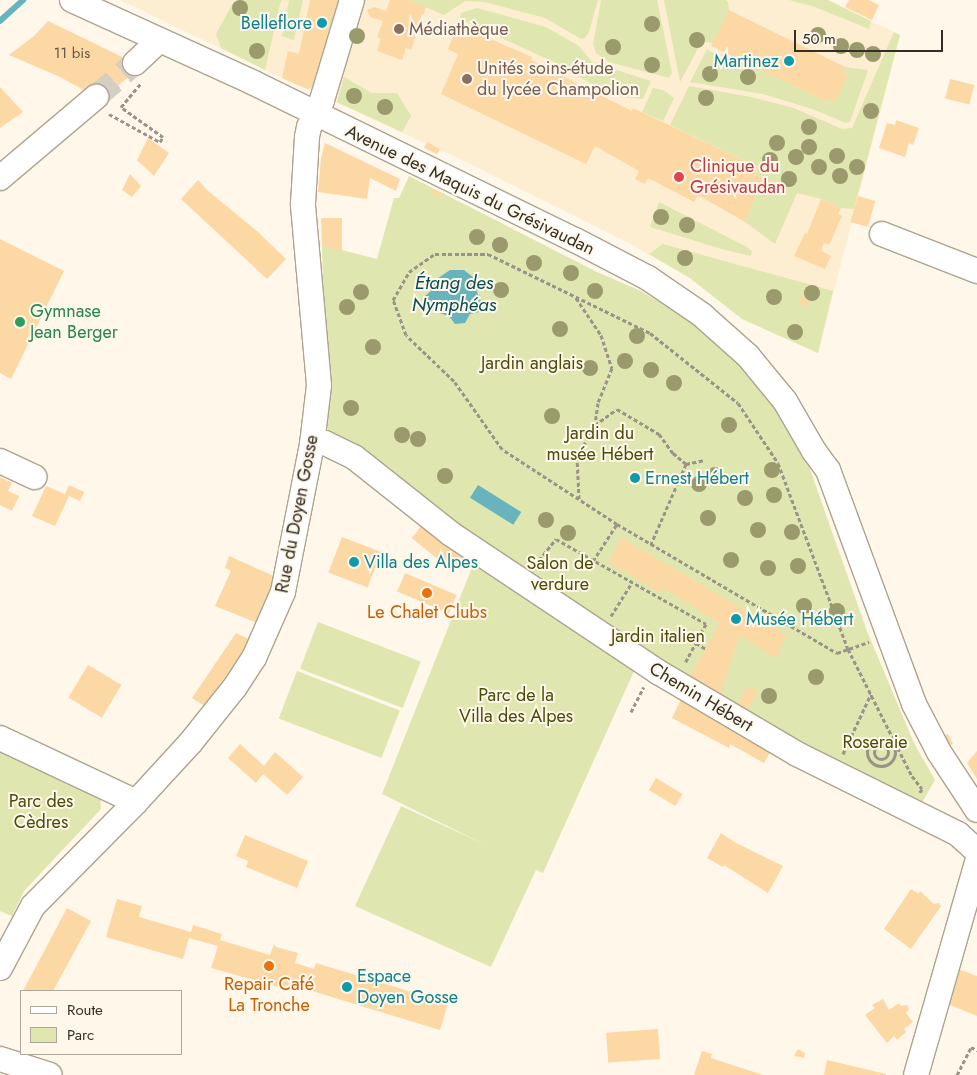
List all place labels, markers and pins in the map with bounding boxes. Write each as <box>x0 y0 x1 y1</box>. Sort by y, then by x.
place label: Belleflore <box>241 12 312 34</box>
marker: Belleflore <box>316 17 328 29</box>
place label: Médiathèque <box>409 18 508 40</box>
marker: Médiathèque <box>393 23 405 35</box>
place label: Martinez <box>714 50 779 72</box>
marker: Martinez <box>783 55 795 67</box>
place label: Unités soins-étude du lycée Champolion <box>477 58 639 100</box>
marker: Unités soins-étude du lycée Champolion <box>461 73 473 85</box>
place label: Clinique du Grésivaudan <box>690 156 785 198</box>
marker: Clinique du Grésivaudan <box>672 170 686 184</box>
place label: Gymnase Jean Berger <box>30 301 118 344</box>
marker: Gymnase Jean Berger <box>14 316 26 328</box>
place label: Ernest Hébert <box>645 467 749 489</box>
marker: Ernest Hébert <box>629 472 641 484</box>
place label: Villa des Alpes <box>364 551 478 573</box>
marker: Villa des Alpes <box>348 556 360 568</box>
marker: Le Chalet Clubs <box>421 587 433 599</box>
place label: Le Chalet Clubs <box>367 601 487 623</box>
place label: Musée Hébert <box>746 608 853 630</box>
marker: Musée Hébert <box>730 613 742 625</box>
marker: Repair Café La Tronche <box>263 960 275 972</box>
place label: Espace Doyen Gosse <box>357 966 458 1009</box>
place label: Repair Café La Tronche <box>224 974 314 1016</box>
marker: Espace Doyen Gosse <box>341 981 353 993</box>

